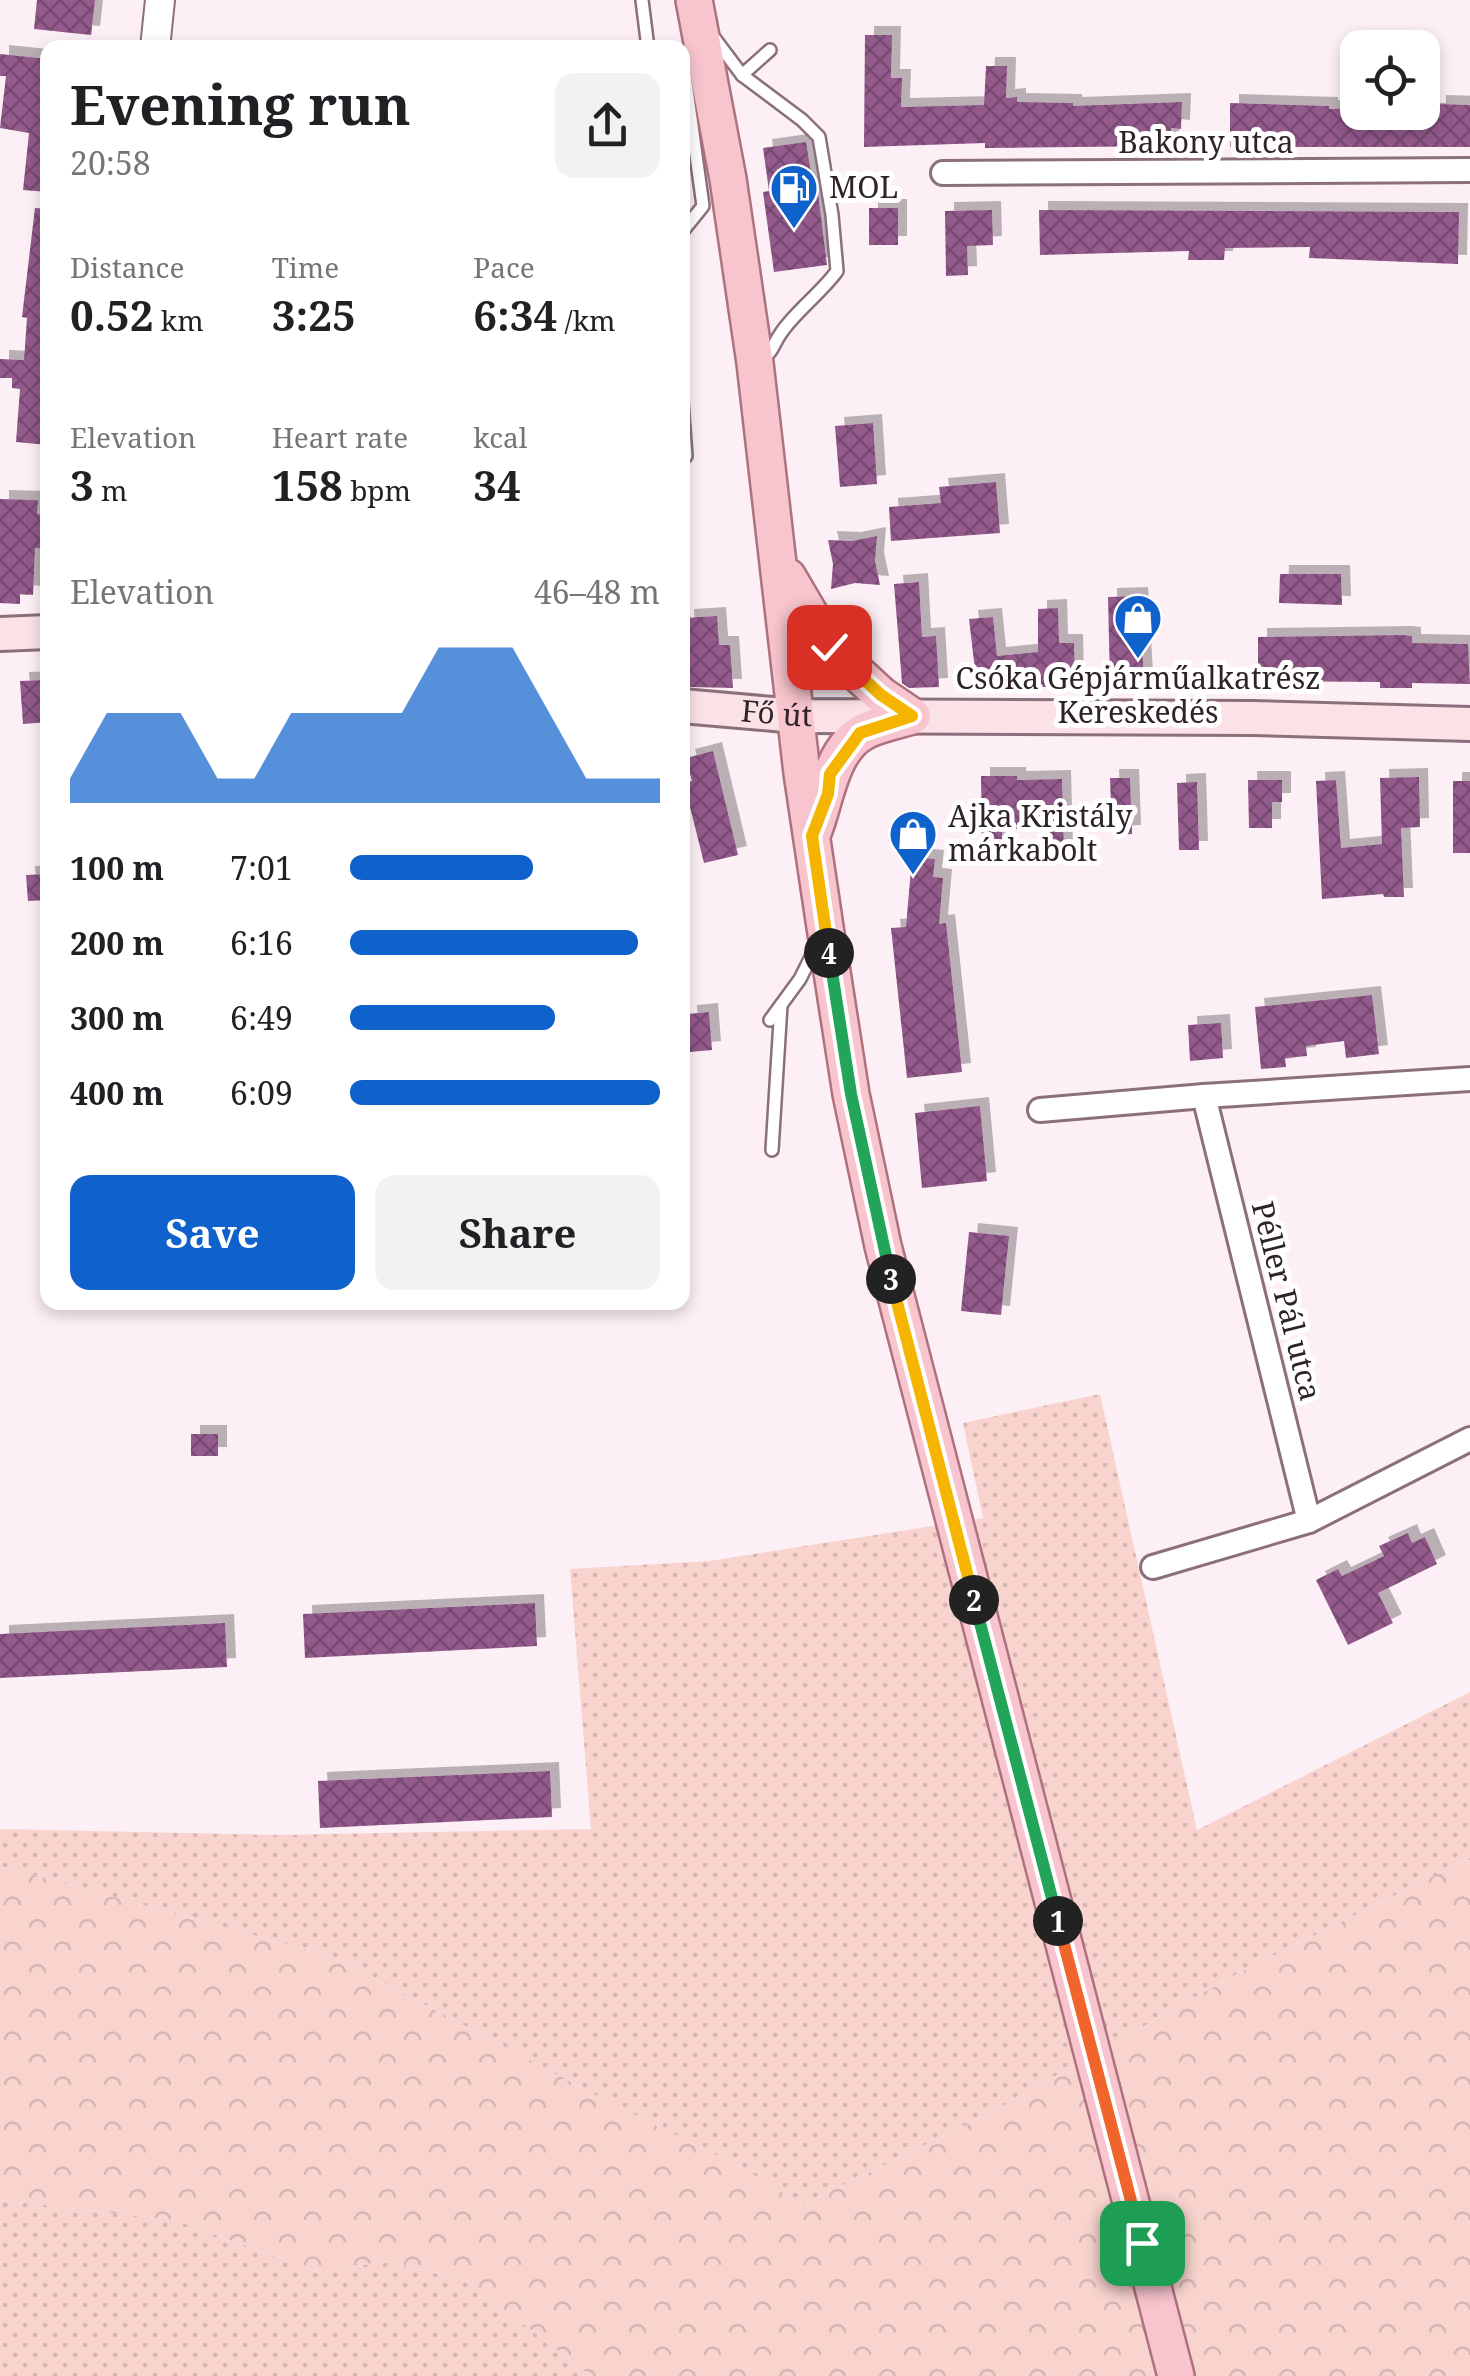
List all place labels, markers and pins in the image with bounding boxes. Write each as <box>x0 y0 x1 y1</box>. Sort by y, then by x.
fuel station icon: MOL <box>768 162 820 230</box>
place label: MOL <box>829 166 898 207</box>
shop icon: Csóka Gépjárműalkatrész Kereskedés <box>1112 592 1164 660</box>
pin <box>787 605 872 690</box>
place label: Csóka Gépjárműalkatrész Kereskedés <box>955 657 1321 732</box>
place label: Ajka Kristály márkabolt <box>948 795 1132 870</box>
shop icon: Ajka Kristály márkabolt <box>887 808 939 876</box>
pin: 4 <box>804 928 854 978</box>
pin: 3 <box>866 1254 916 1304</box>
pin: 2 <box>949 1575 999 1625</box>
pin: 1 <box>1033 1896 1083 1946</box>
pin <box>1100 2201 1185 2286</box>

